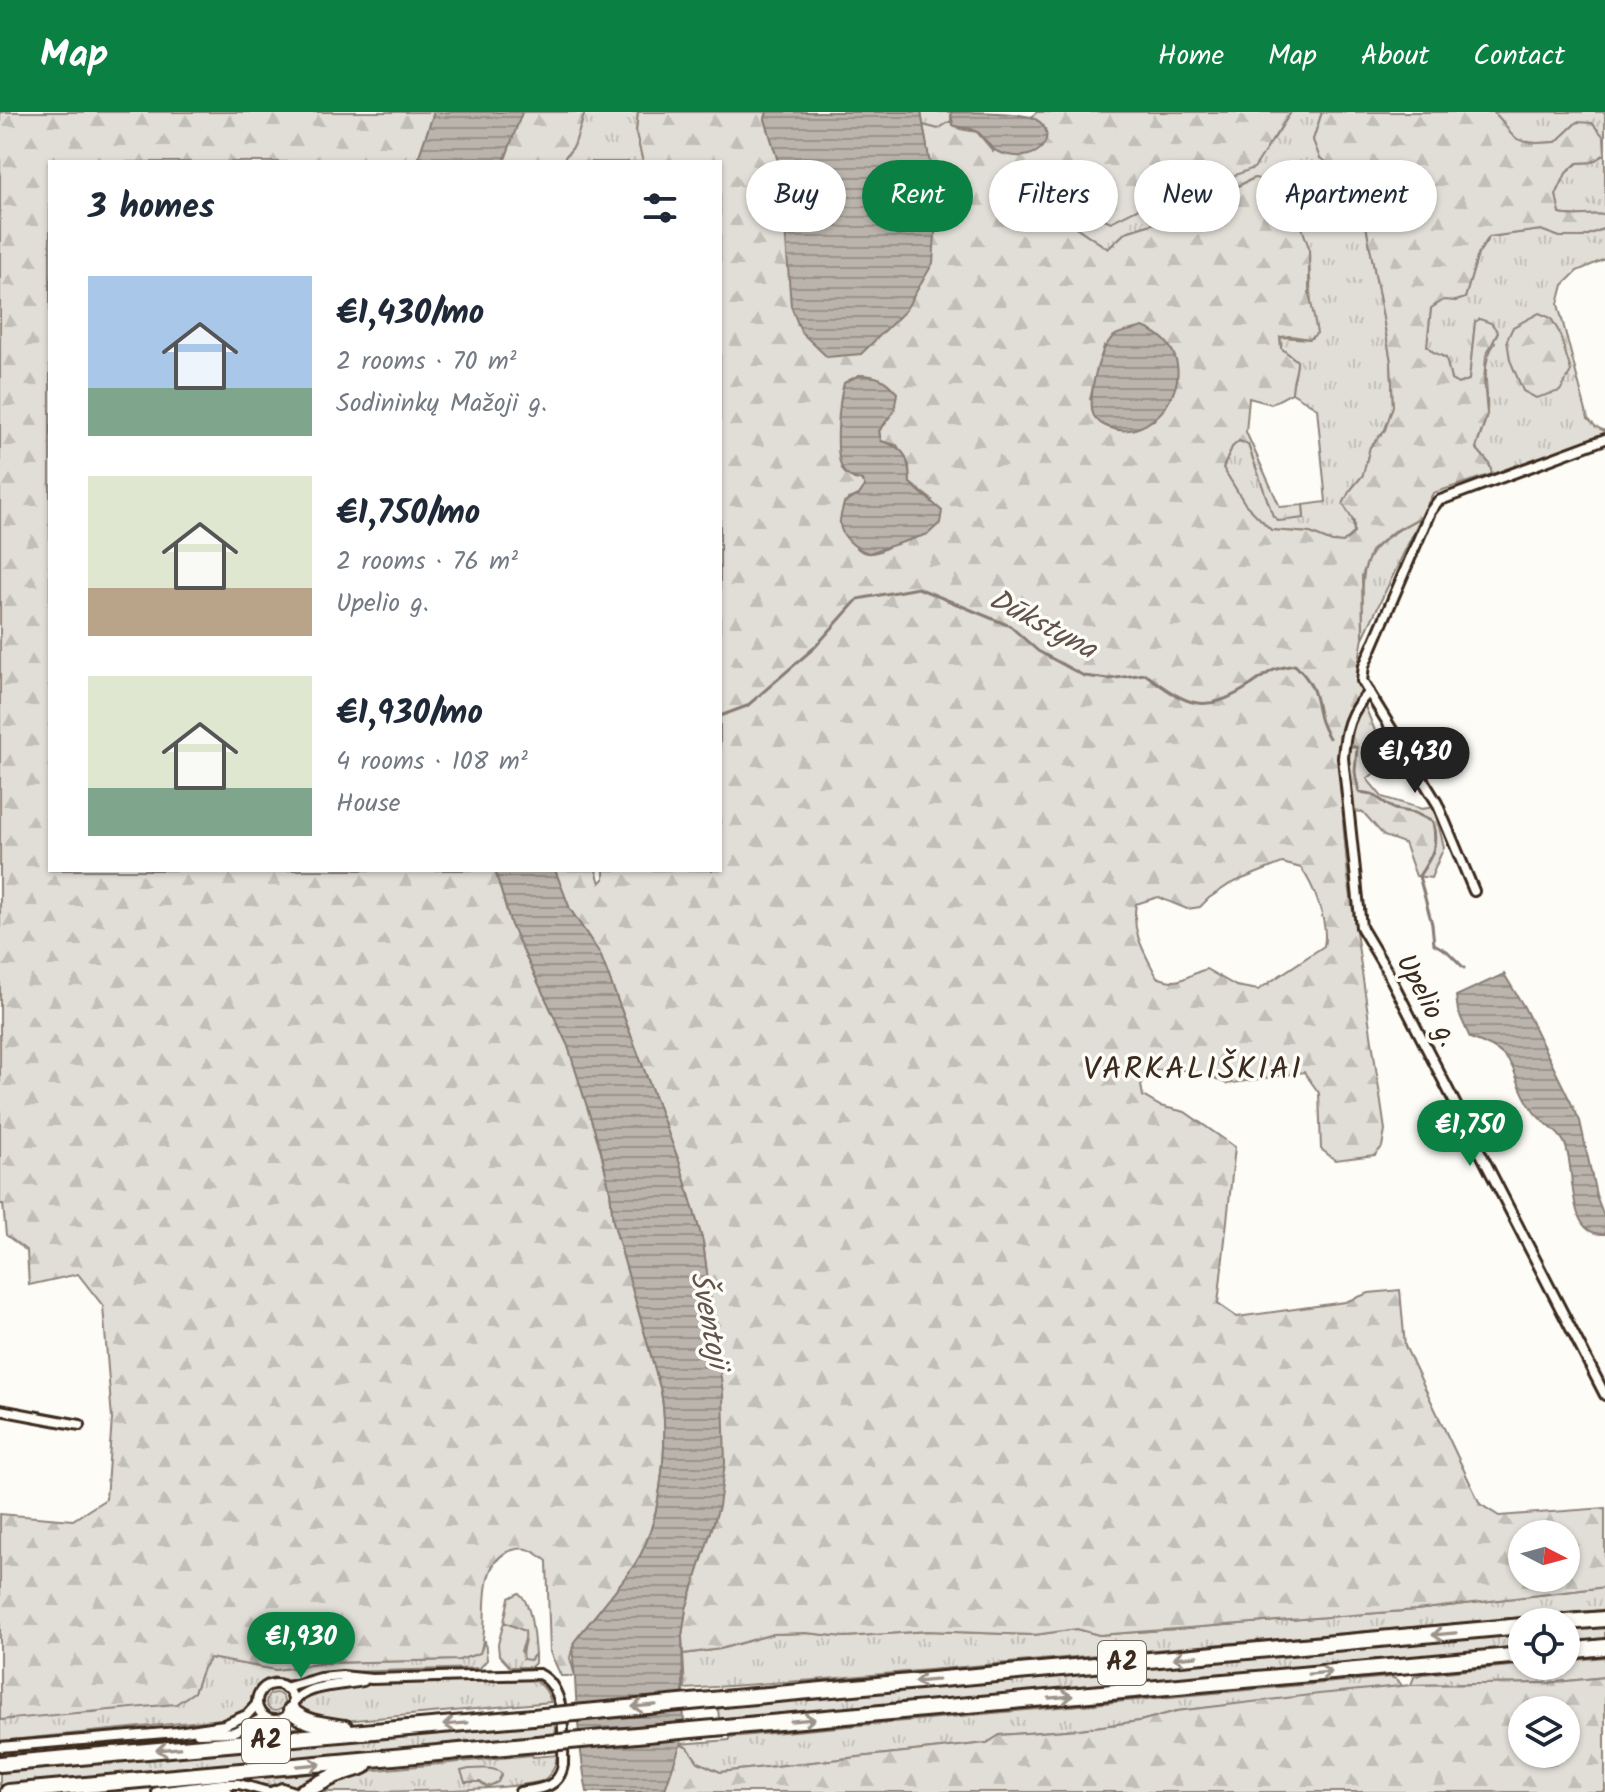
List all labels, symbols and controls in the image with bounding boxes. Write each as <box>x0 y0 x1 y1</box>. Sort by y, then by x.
text: Map <box>40 26 109 86</box>
text: Home <box>1158 34 1224 79</box>
text: Map <box>1268 34 1317 79</box>
text: About <box>1361 34 1429 79</box>
text: Contact <box>1473 34 1565 79</box>
chip: Buy <box>746 160 846 232</box>
chip: Rent <box>862 160 973 232</box>
chip: Filters <box>989 160 1118 232</box>
chip: New <box>1134 160 1240 232</box>
chip: Apartment <box>1256 160 1437 232</box>
text: 3 homes <box>88 181 215 235</box>
icon: filters <box>638 186 682 230</box>
text: €1,430/mo <box>336 287 484 341</box>
icon: home <box>152 308 248 404</box>
text: 2 rooms · 70 m² <box>336 341 517 383</box>
text: Sodininkų Mažoji g. <box>336 383 547 425</box>
text: €1,750/mo <box>336 487 480 541</box>
icon: home <box>152 508 248 604</box>
text: 2 rooms · 76 m² <box>336 541 518 583</box>
water label: Dūkstyna <box>979 577 1106 674</box>
text: Upelio g. <box>336 583 429 625</box>
text: €1,930/mo <box>336 687 483 741</box>
icon: home <box>152 708 248 804</box>
pin: €1,430 <box>1350 727 1480 795</box>
text: €1,430 <box>1379 732 1451 774</box>
text: 4 rooms · 108 m² <box>336 741 528 783</box>
text: House <box>336 783 400 825</box>
street label: Upelio g. <box>1383 946 1469 1056</box>
district label: VARKALIŠKIAI <box>1083 1045 1303 1096</box>
pin: €1,750 <box>1405 1100 1535 1168</box>
text: €1,750 <box>1435 1105 1505 1147</box>
water label: Šventoji <box>675 1267 742 1378</box>
north arrow <box>1508 1520 1580 1592</box>
map controls <box>1508 1520 1580 1768</box>
button: locate <box>1508 1608 1580 1680</box>
pin: €1,930 <box>236 1612 366 1680</box>
text: €1,930 <box>265 1617 337 1659</box>
one-way arrow <box>1431 1626 1458 1641</box>
road number: A2 <box>1098 1641 1146 1685</box>
one-way arrow <box>1172 1650 1199 1665</box>
one-way arrow <box>1306 1666 1333 1681</box>
one-way arrow <box>914 1673 940 1688</box>
one-way arrow <box>1048 1689 1074 1704</box>
button: layers <box>1508 1696 1580 1768</box>
one-way arrow <box>631 1699 658 1714</box>
one-way arrow <box>789 1713 815 1728</box>
one-way arrow <box>442 1716 469 1731</box>
road number: A2 <box>242 1719 290 1763</box>
one-way arrow <box>155 1742 182 1757</box>
one-way arrow <box>295 1757 322 1772</box>

